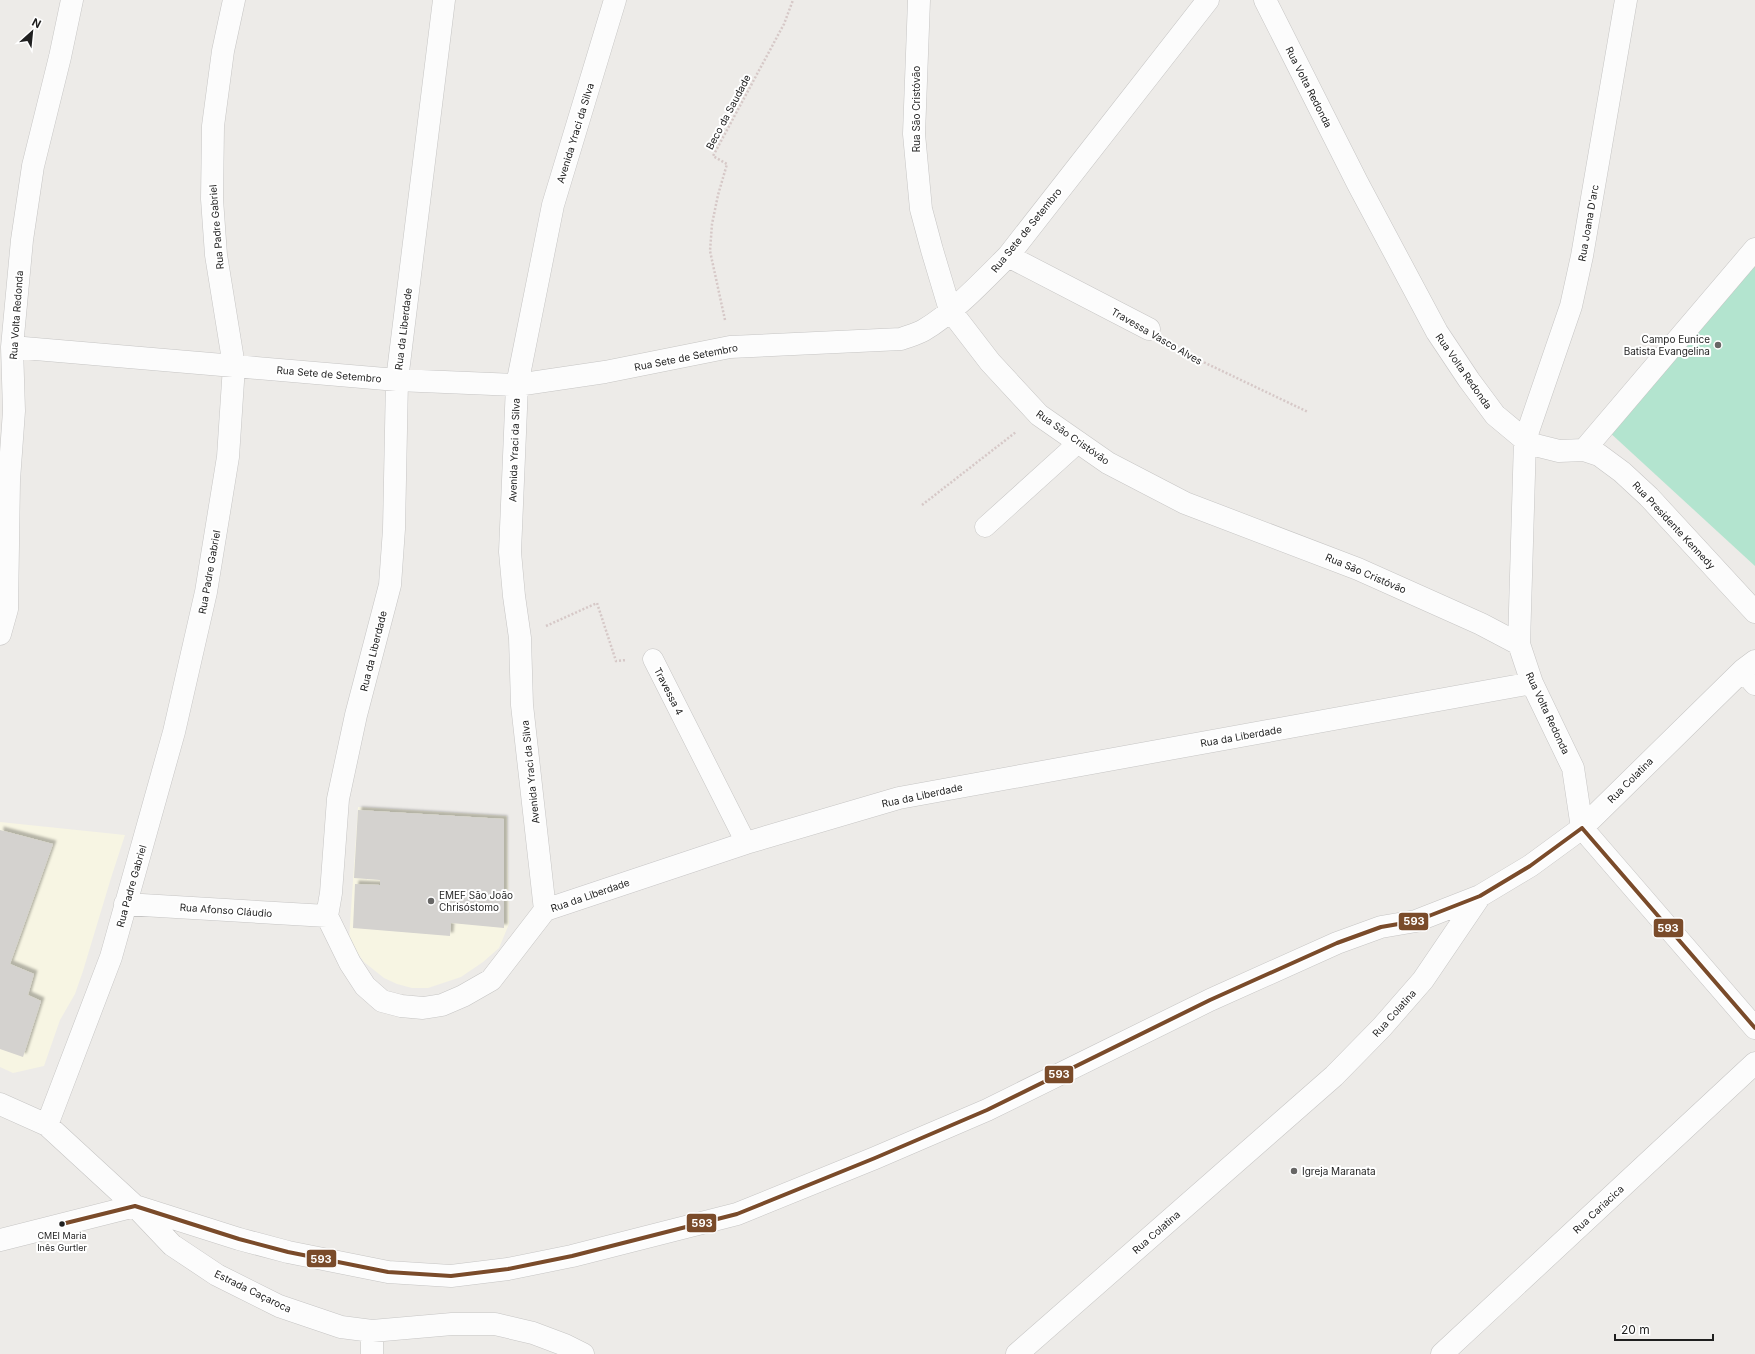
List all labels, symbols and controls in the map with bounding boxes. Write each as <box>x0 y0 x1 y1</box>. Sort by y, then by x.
north arrow <box>12 12 52 52</box>
text: N <box>30 15 43 31</box>
street label: Rua Volta Redonda <box>1283 44 1335 130</box>
street label: Rua São Cristóvão <box>910 66 922 152</box>
street label: Beco da Saudade <box>703 72 753 152</box>
street label: Avenida Yraci da Silva <box>554 81 596 185</box>
street label: Rua Joana D'arc <box>1575 183 1601 262</box>
street label: Rua Padre Gabriel <box>206 184 226 270</box>
street label: Rua Sete de Setembro <box>988 185 1064 275</box>
street label: Rua Volta Redonda <box>7 270 25 360</box>
street label: Rua da Liberdade <box>392 287 414 371</box>
street label: Travessa Vasco Alves <box>1109 305 1205 367</box>
street label: Rua Volta Redonda <box>1433 331 1495 411</box>
place label: Campo Eunice Batista Evangelina <box>1624 333 1710 357</box>
marker: Campo Eunice Batista Evangelina <box>1713 340 1723 350</box>
street label: Rua Sete de Setembro <box>633 341 739 373</box>
street label: Rua Sete de Setembro <box>276 363 382 385</box>
street label: Avenida Yraci da Silva <box>506 398 522 502</box>
street label: Rua São Cristóvão <box>1034 407 1112 467</box>
street label: Rua Presidente Kennedy <box>1630 479 1718 572</box>
street label: Rua Padre Gabriel <box>196 529 222 615</box>
street label: Rua São Cristóvão <box>1324 551 1408 595</box>
street label: Rua da Liberdade <box>357 609 389 693</box>
street label: Travessa 4 <box>652 665 686 717</box>
street label: Rua Volta Redonda <box>1524 670 1572 756</box>
street label: Avenida Yraci da Silva <box>519 720 541 824</box>
street label: Rua da Liberdade <box>1199 723 1283 749</box>
street label: Rua Colatina <box>1605 755 1655 805</box>
street label: Rua da Liberdade <box>880 781 964 809</box>
street label: Rua Padre Gabriel <box>114 844 148 928</box>
street label: Rua da Liberdade <box>549 876 631 914</box>
place label: EMEF São João Chrisóstomo <box>439 889 513 913</box>
marker: EMEF São João Chrisóstomo <box>426 896 436 906</box>
street label: Rua Afonso Cláudio <box>179 901 273 919</box>
line badge: 593 <box>1398 912 1429 931</box>
text: 593 <box>1403 914 1425 928</box>
line badge: 593 <box>1653 918 1684 938</box>
text: 593 <box>1657 921 1679 935</box>
street label: Rua Colatina <box>1370 987 1418 1039</box>
line badge: 593 <box>1044 1065 1074 1084</box>
text: 593 <box>1048 1067 1070 1081</box>
place label: Igreja Maranata <box>1302 1165 1376 1177</box>
marker: Igreja Maranata <box>1289 1166 1299 1176</box>
street label: Rua Cariacica <box>1570 1182 1626 1236</box>
street label: Rua Colatina <box>1130 1208 1182 1256</box>
line badge: 593 <box>686 1213 717 1233</box>
text: 593 <box>691 1216 713 1230</box>
marker: CMEI Maria Inês Gurtler <box>57 1219 67 1229</box>
place label: CMEI Maria Inês Gurtler <box>37 1230 87 1253</box>
line badge: 593 <box>306 1249 337 1268</box>
text: 593 <box>310 1252 332 1266</box>
street label: Estrada Caçaroca <box>213 1267 293 1315</box>
scale bar <box>1615 1316 1713 1342</box>
text: 20 m <box>1621 1322 1650 1337</box>

